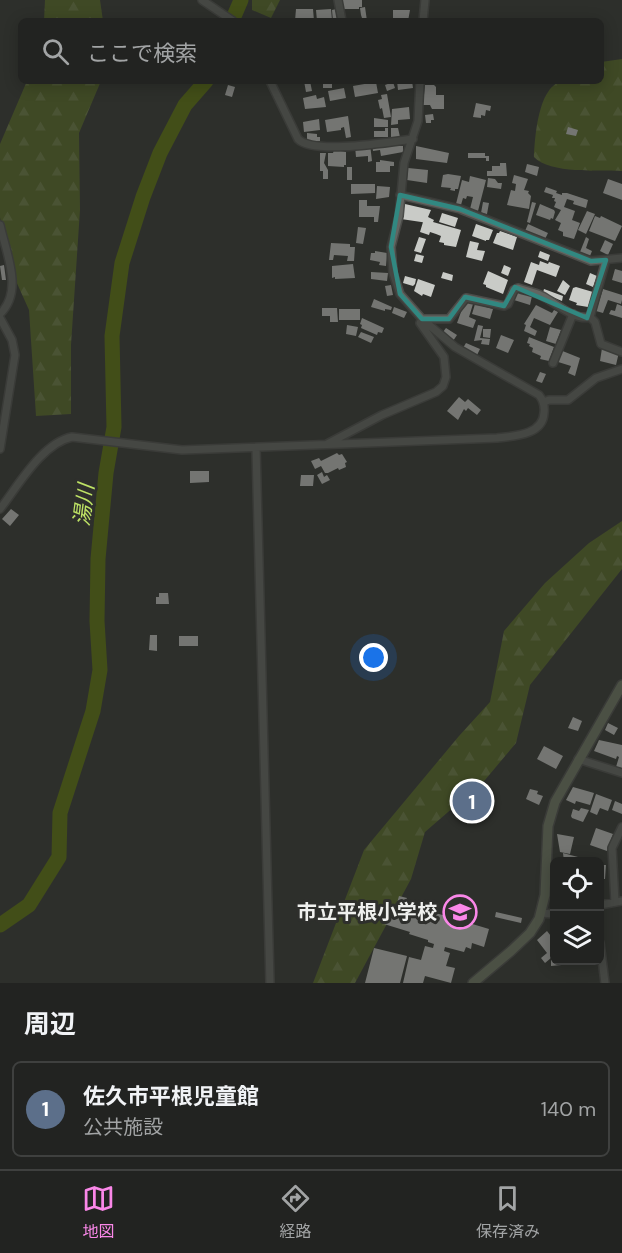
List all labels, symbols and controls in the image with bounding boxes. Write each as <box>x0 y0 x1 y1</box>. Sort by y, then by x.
search box <box>18 18 604 84</box>
icon: search <box>39 35 72 68</box>
text: ここで検索 <box>87 39 197 68</box>
water label: 湯川 <box>68 480 101 528</box>
your location <box>359 643 388 672</box>
pin: 1 <box>452 778 492 824</box>
map controls <box>550 857 604 965</box>
button: locate <box>550 857 604 911</box>
school or university icon: 市立平根小学校 <box>442 894 478 930</box>
place label: 市立平根小学校 <box>297 899 437 925</box>
button: layers <box>550 911 604 965</box>
text: 周辺 <box>24 1007 76 1041</box>
text: 佐久市平根児童館 <box>83 1082 259 1111</box>
text: 1 <box>42 1096 49 1122</box>
text: 140 m <box>541 1096 596 1122</box>
text: 公共施設 <box>83 1114 163 1140</box>
tab: 地図 <box>82 1182 115 1242</box>
tab: 経路 <box>279 1182 312 1242</box>
tab: 保存済み <box>476 1182 540 1242</box>

